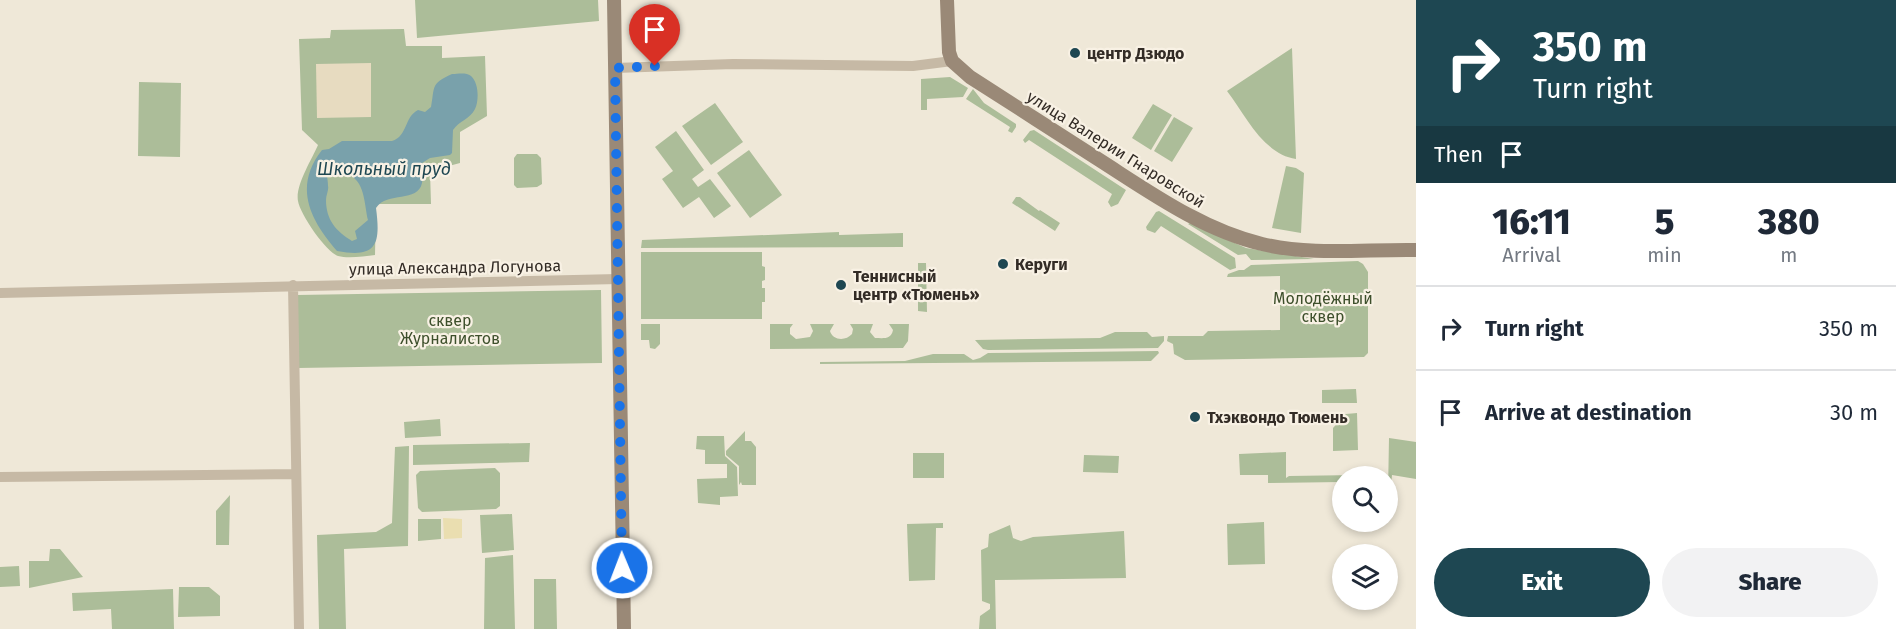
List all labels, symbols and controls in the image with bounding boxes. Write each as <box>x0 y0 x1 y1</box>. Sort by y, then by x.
pin <box>629 4 680 66</box>
icon: arrive <box>638 13 671 46</box>
text: 350 m <box>1533 22 1647 72</box>
icon: right <box>1434 24 1512 102</box>
place label: центр Дзюдо <box>1087 44 1184 63</box>
marker: центр Дзюдо <box>1068 46 1082 60</box>
text: Turn right <box>1533 73 1653 105</box>
street label: улица Валерии Гнаровской <box>1023 87 1208 212</box>
icon: arrive <box>1495 138 1528 171</box>
text: Then <box>1434 141 1483 168</box>
water label: Школьный пруд <box>317 158 451 180</box>
text: 16:11 <box>1492 200 1571 244</box>
text: 5 <box>1655 200 1674 244</box>
text: 380 <box>1758 200 1820 244</box>
text: Arrival <box>1502 243 1561 267</box>
text: min <box>1647 243 1682 267</box>
text: m <box>1780 243 1797 267</box>
place label: Керуги <box>1015 255 1068 274</box>
street label: улица Александра Логунова <box>349 256 561 279</box>
marker: Керуги <box>996 257 1010 271</box>
place label: Теннисный центр «Тюмень» <box>853 267 980 304</box>
marker: Теннисный центр «Тюмень» <box>834 278 848 292</box>
park label: Молодёжный сквер <box>1273 289 1373 326</box>
park label: сквер Журналистов <box>400 311 500 348</box>
icon: right <box>1434 312 1467 345</box>
text: Turn right <box>1485 315 1584 342</box>
text: 350 m <box>1819 315 1878 342</box>
icon: arrive <box>1434 396 1467 429</box>
text: Arrive at destination <box>1485 399 1692 426</box>
text: 30 m <box>1830 399 1878 426</box>
place label: Тхэквондо Тюмень <box>1207 408 1348 427</box>
marker: Тхэквондо Тюмень <box>1188 410 1202 424</box>
map controls <box>1332 466 1398 610</box>
button: search <box>1332 466 1398 532</box>
position arrow <box>590 536 654 600</box>
button: layers <box>1332 544 1398 610</box>
button: Exit <box>1434 548 1650 617</box>
button: Share <box>1662 548 1878 617</box>

